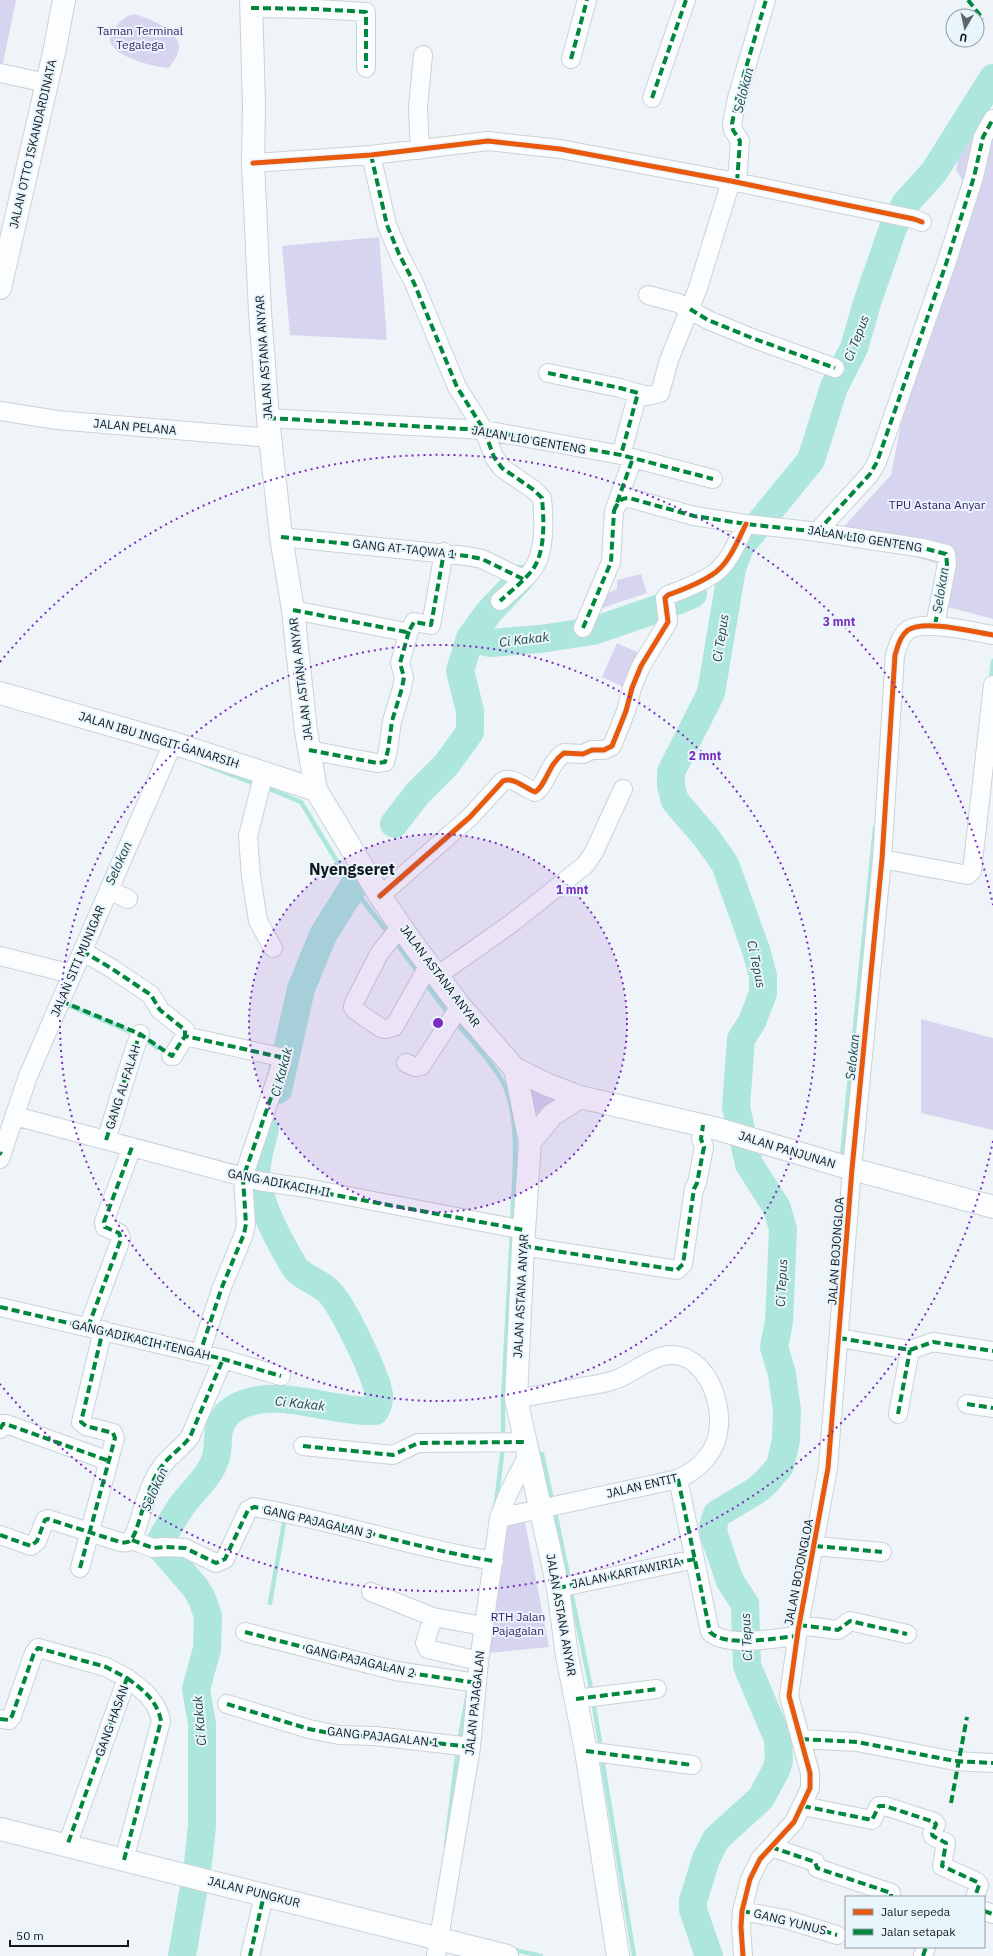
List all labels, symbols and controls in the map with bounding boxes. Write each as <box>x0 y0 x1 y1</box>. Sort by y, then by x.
north arrow <box>945 8 985 48</box>
park label: Taman Terminal Tegalega <box>97 23 183 52</box>
text: U <box>959 30 968 45</box>
street label: JALAN OTTO ISKANDARDINATA <box>6 58 59 230</box>
water label: Selokan <box>730 66 757 115</box>
street label: JALAN ASTANA ANYAR <box>252 294 275 420</box>
water label: Ci Tepus <box>840 313 873 364</box>
street label: JALAN PELANA <box>93 415 178 438</box>
street label: JALAN LIO GENTENG <box>471 422 587 457</box>
park label: TPU Astana Anyar <box>889 497 986 512</box>
street label: JALAN LIO GENTENG <box>807 522 923 555</box>
street label: GANG AT-TAQWA 1 <box>352 536 456 561</box>
water label: Selokan <box>928 566 952 614</box>
water label: Ci Tepus <box>708 613 733 663</box>
text: 3 mnt <box>823 614 856 629</box>
street label: JALAN ASTANA ANYAR <box>285 616 316 742</box>
water label: Ci Kakak <box>498 628 550 651</box>
street label: JALAN IBU INGGIT GANARSIH <box>77 708 241 771</box>
text: 2 mnt <box>689 748 722 763</box>
water label: Selokan <box>101 839 136 888</box>
district label: Nyengseret <box>309 859 395 879</box>
text: 1 mnt <box>556 882 589 897</box>
street label: JALAN SITI MUNIGAR <box>47 902 108 1019</box>
street label: JALAN ASTANA ANYAR <box>397 922 484 1030</box>
water label: Ci Tepus <box>743 939 770 989</box>
centre of rings <box>431 1016 445 1030</box>
water label: Selokan <box>842 1033 863 1081</box>
street label: GANG AL FALAH <box>102 1042 143 1131</box>
water label: Ci Kakak <box>267 1045 296 1099</box>
street label: JALAN PANJUNAN <box>737 1128 838 1171</box>
street label: GANG ADIKACIH II <box>226 1165 332 1200</box>
street label: JALAN BOJONGLOA <box>824 1196 847 1305</box>
street label: JALAN ASTANA ANYAR <box>510 1233 531 1358</box>
water label: Ci Tepus <box>772 1258 791 1308</box>
street label: GANG ADIKACIH TENGAH <box>70 1316 212 1363</box>
water label: Ci Kakak <box>274 1392 326 1415</box>
water label: Selokan <box>137 1465 172 1514</box>
street label: JALAN ENTIT <box>605 1470 679 1501</box>
street label: GANG PAJAGALAN 3 <box>262 1502 374 1541</box>
street label: JALAN BOJONGLOA <box>781 1517 816 1626</box>
street label: JALAN ASTANA ANYAR <box>543 1552 580 1678</box>
street label: JALAN KARTAWIRIA <box>570 1554 682 1591</box>
park label: RTH Jalan Pajagalan <box>491 1609 545 1638</box>
water label: Ci Tepus <box>737 1612 756 1662</box>
street label: GANG PAJAGALAN 2 <box>304 1641 416 1680</box>
street label: JALAN PAJAGALAN <box>462 1650 487 1756</box>
street label: GANG HASAN <box>92 1683 131 1759</box>
water label: Ci Kakak <box>189 1695 210 1747</box>
street label: GANG PAJAGALAN 1 <box>326 1723 440 1750</box>
street label: JALAN PUNGKUR <box>206 1873 302 1910</box>
legend <box>845 1896 985 1948</box>
text: Jalur sepeda <box>881 1904 951 1919</box>
street label: GANG YUNUS <box>752 1905 828 1938</box>
scale bar <box>10 1922 128 1948</box>
text: Jalan setapak <box>881 1924 956 1939</box>
text: 50 m <box>16 1928 44 1943</box>

